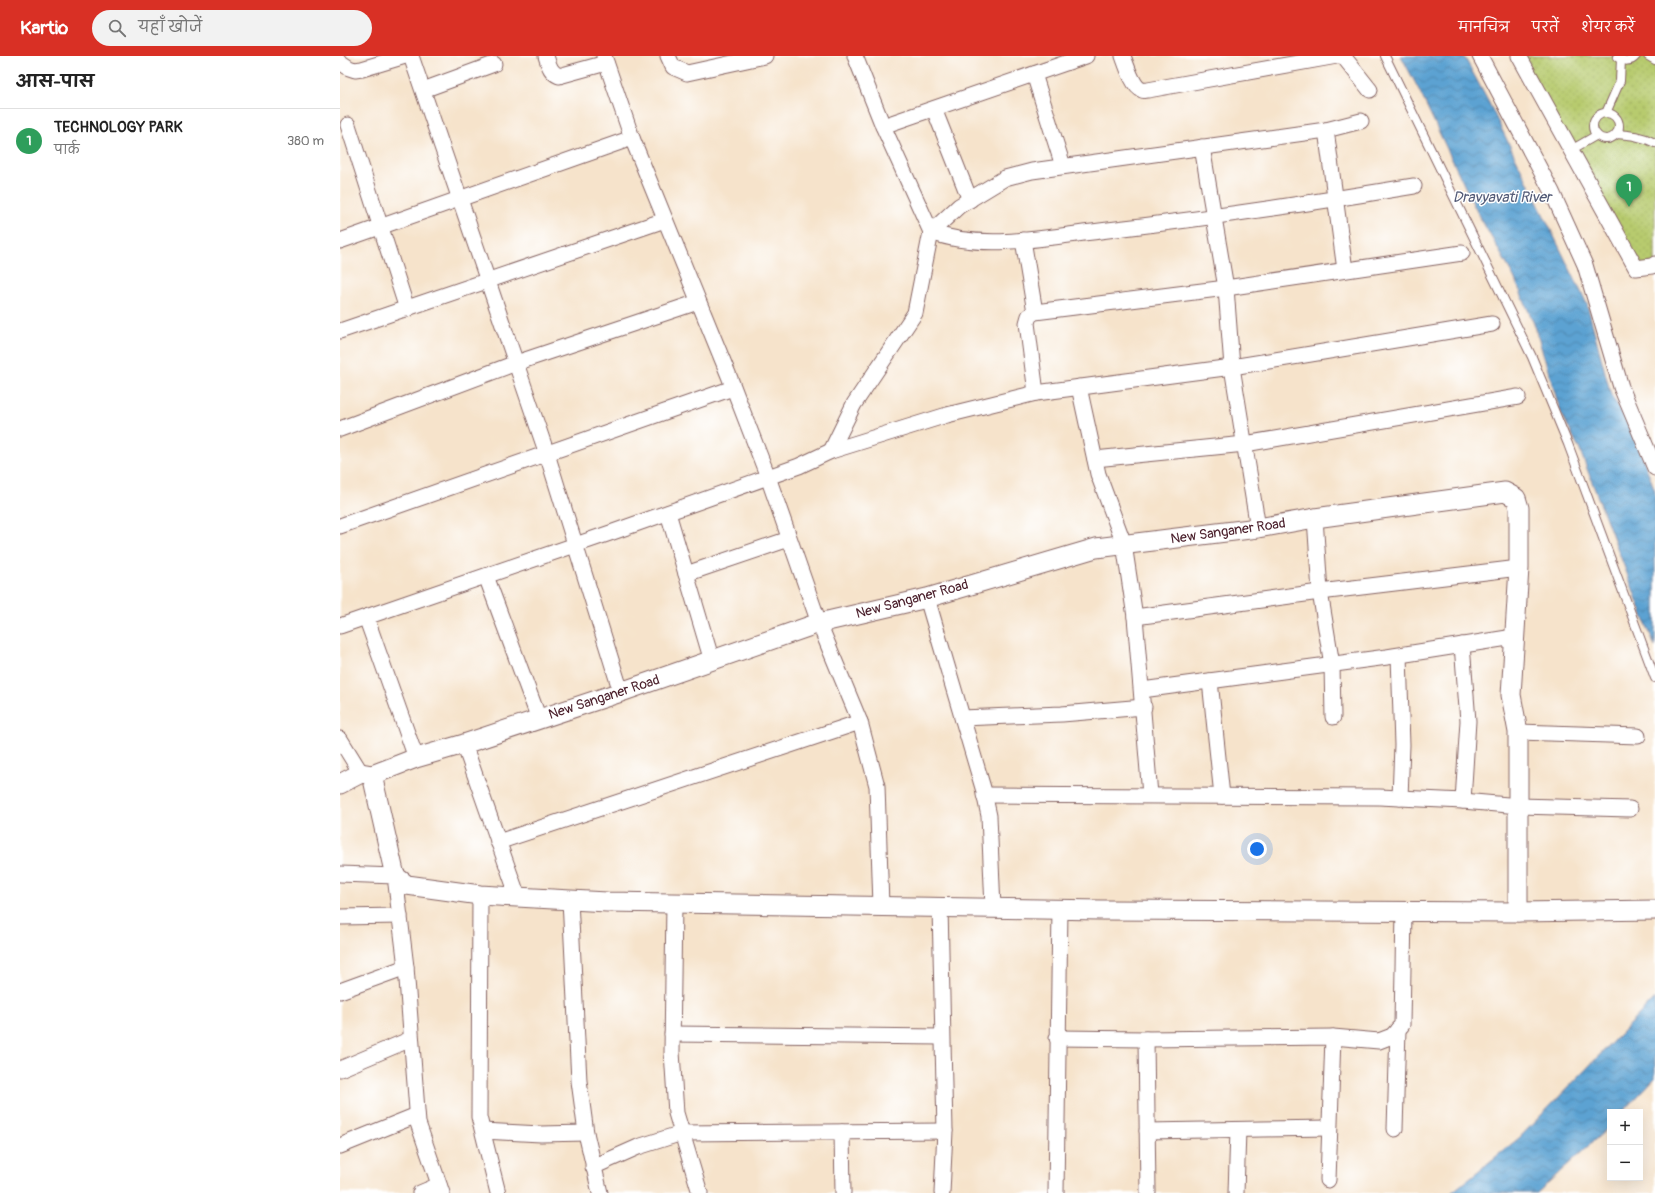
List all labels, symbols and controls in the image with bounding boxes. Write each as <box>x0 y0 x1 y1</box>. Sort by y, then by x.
search box <box>92 10 372 46</box>
text: Kartio <box>20 16 68 40</box>
icon: search <box>106 17 128 39</box>
text: यहाँ खोजें <box>138 18 202 37</box>
text: मानचित्र <box>1458 19 1510 36</box>
text: परतें <box>1532 19 1559 36</box>
text: शेयर करें <box>1581 19 1635 36</box>
text: आस-पास <box>16 71 94 92</box>
text: TECHNOLOGY PARK <box>54 118 183 137</box>
text: 1 <box>26 133 32 149</box>
text: 380 m <box>287 133 324 149</box>
text: पार्क <box>54 142 80 158</box>
pin: 1 <box>1616 174 1642 207</box>
water label: Dravyavati River <box>1453 188 1553 207</box>
street label: New Sanganer Road <box>1169 514 1287 547</box>
street label: New Sanganer Road <box>854 576 970 622</box>
street label: New Sanganer Road <box>546 671 662 723</box>
your location <box>1247 839 1267 859</box>
map controls <box>1607 1109 1643 1181</box>
button: + <box>1607 1109 1643 1145</box>
button: − <box>1607 1145 1643 1181</box>

